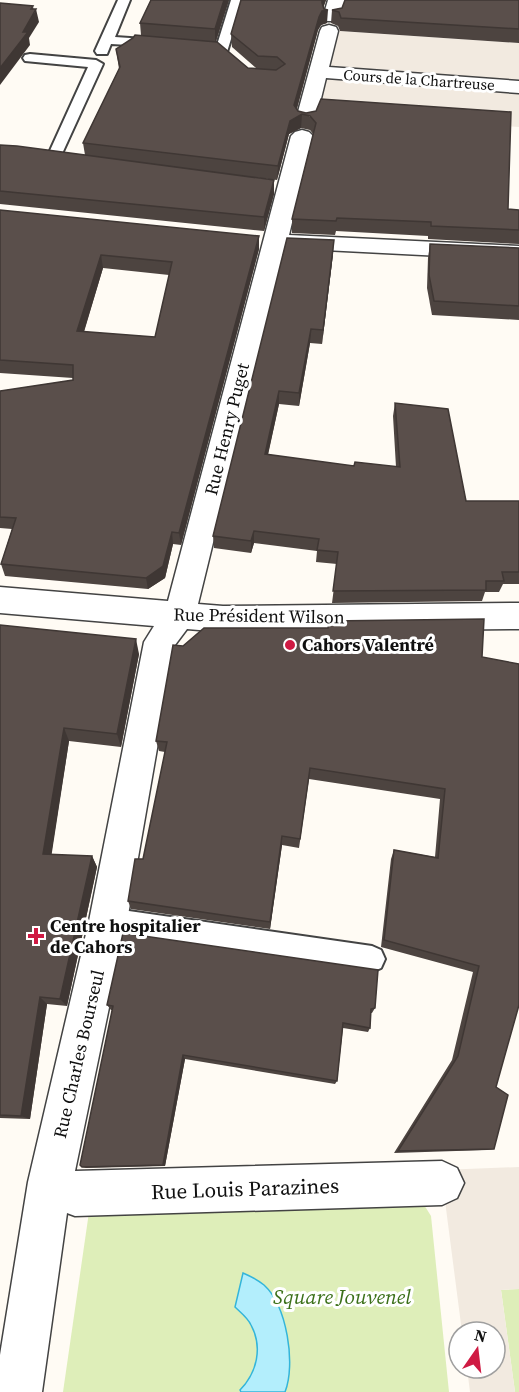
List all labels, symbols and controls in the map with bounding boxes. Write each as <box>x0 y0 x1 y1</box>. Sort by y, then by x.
street label: Cours de la Chartreuse <box>343 64 496 95</box>
street label: Rue Henry Puget <box>198 360 255 498</box>
street label: Rue Président Wilson <box>173 602 345 629</box>
place label: Cahors Valentré <box>302 632 434 657</box>
marker: Cahors Valentré <box>283 638 297 652</box>
place label: Centre hospitalier de Cahors <box>50 913 201 959</box>
marker: Centre hospitalier de Cahors <box>27 927 45 945</box>
street label: Rue Charles Bourseul <box>47 967 110 1141</box>
street label: Rue Louis Parazines <box>150 1171 339 1206</box>
park label: Square Jouvenel <box>273 1282 411 1311</box>
north arrow <box>447 1320 507 1380</box>
text: N <box>472 1323 489 1348</box>

